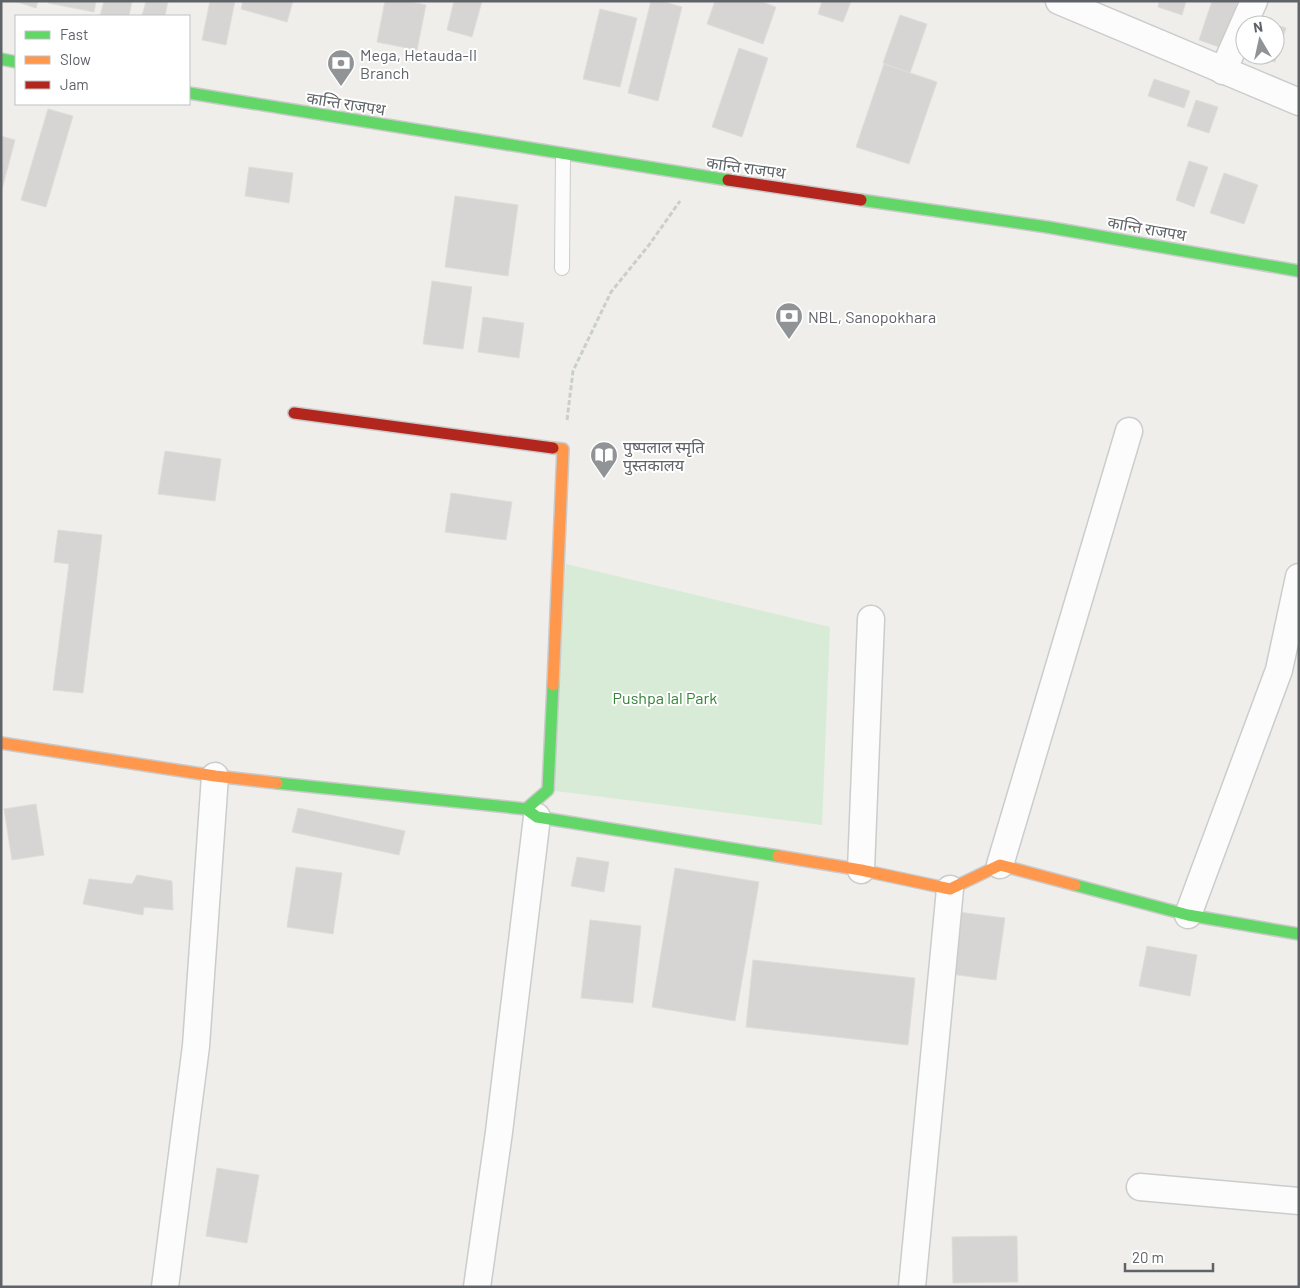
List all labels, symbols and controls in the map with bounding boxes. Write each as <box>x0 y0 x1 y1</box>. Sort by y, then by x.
legend <box>15 15 190 105</box>
north arrow <box>1235 15 1285 65</box>
text: N <box>1252 18 1264 36</box>
text: Fast <box>60 25 88 43</box>
place label: Mega, Hetauda-II Branch <box>360 45 477 82</box>
bank icon: Mega, Hetauda-II Branch <box>326 48 356 87</box>
text: Slow <box>60 50 91 68</box>
text: Jam <box>60 75 89 93</box>
street label: कान्ति राजपथ <box>305 87 388 119</box>
street label: कान्ति राजपथ <box>705 152 788 182</box>
street label: कान्ति राजपथ <box>1106 212 1189 244</box>
bank icon: NBL, Sanopokhara <box>774 301 804 340</box>
place label: NBL, Sanopokhara <box>808 307 936 326</box>
place label: पुष्पलाल स्मृति पुस्तकालय <box>623 437 705 476</box>
library icon: पुष्पलाल स्मृति पुस्तकालय <box>589 440 619 479</box>
park label: Pushpa lal Park <box>613 688 717 707</box>
scale bar <box>1125 1240 1212 1272</box>
text: 20 m <box>1132 1248 1164 1266</box>

